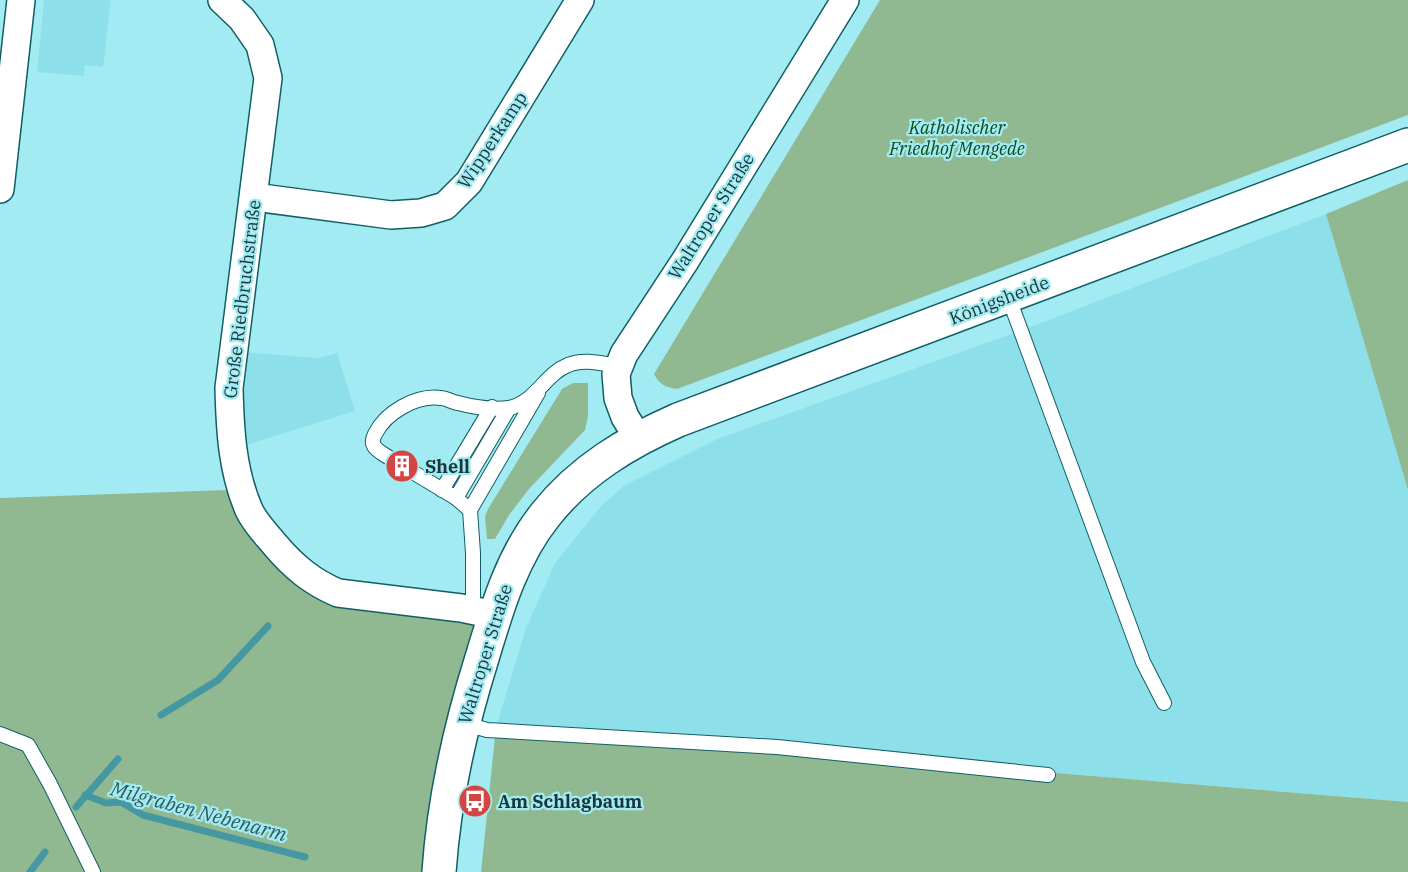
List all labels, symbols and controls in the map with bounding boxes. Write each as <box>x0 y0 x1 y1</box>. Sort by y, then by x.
street label: Wipperkamp <box>452 87 532 193</box>
park label: Katholischer Friedhof Mengede <box>888 116 1025 160</box>
street label: Waltroper Straße <box>663 148 759 284</box>
street label: Große Riedbruchstraße <box>218 198 266 400</box>
street label: Königsheide <box>946 270 1052 330</box>
building icon: Shell <box>384 448 420 484</box>
place label: Shell <box>425 455 470 478</box>
street label: Waltroper Straße <box>453 581 517 727</box>
water label: Milgraben Nebenarm <box>107 774 290 848</box>
bus stop icon: Am Schlagbaum <box>457 783 493 819</box>
place label: Am Schlagbaum <box>498 790 643 813</box>

